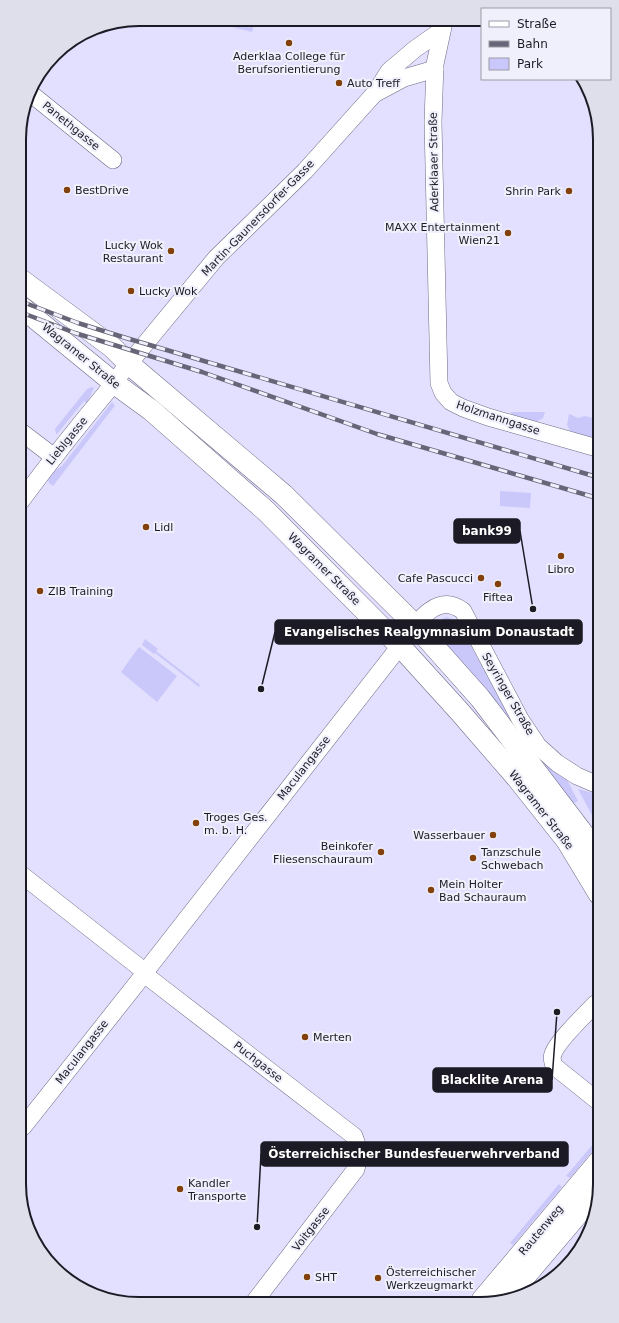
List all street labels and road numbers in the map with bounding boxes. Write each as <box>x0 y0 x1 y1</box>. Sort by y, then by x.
street label: Panethgasse <box>40 99 102 153</box>
street label: Aderklaaer Straße <box>427 112 441 212</box>
street label: Martin-Gaunersdorfer-Gasse <box>199 157 317 279</box>
street label: Wagramer Straße <box>39 320 123 392</box>
street label: Holzmanngasse <box>455 398 542 438</box>
street label: Lieblgasse <box>44 414 90 468</box>
street label: Wagramer Straße <box>285 530 363 608</box>
street label: Seyringer Straße <box>479 651 537 738</box>
street label: Maculangasse <box>275 733 333 803</box>
street label: Wagramer Straße <box>506 768 576 852</box>
street label: Maculangasse <box>53 1017 111 1087</box>
street label: Puchgasse <box>231 1039 285 1085</box>
street label: Rautenweg <box>516 1202 566 1258</box>
street label: Voitgasse <box>290 1204 332 1254</box>

